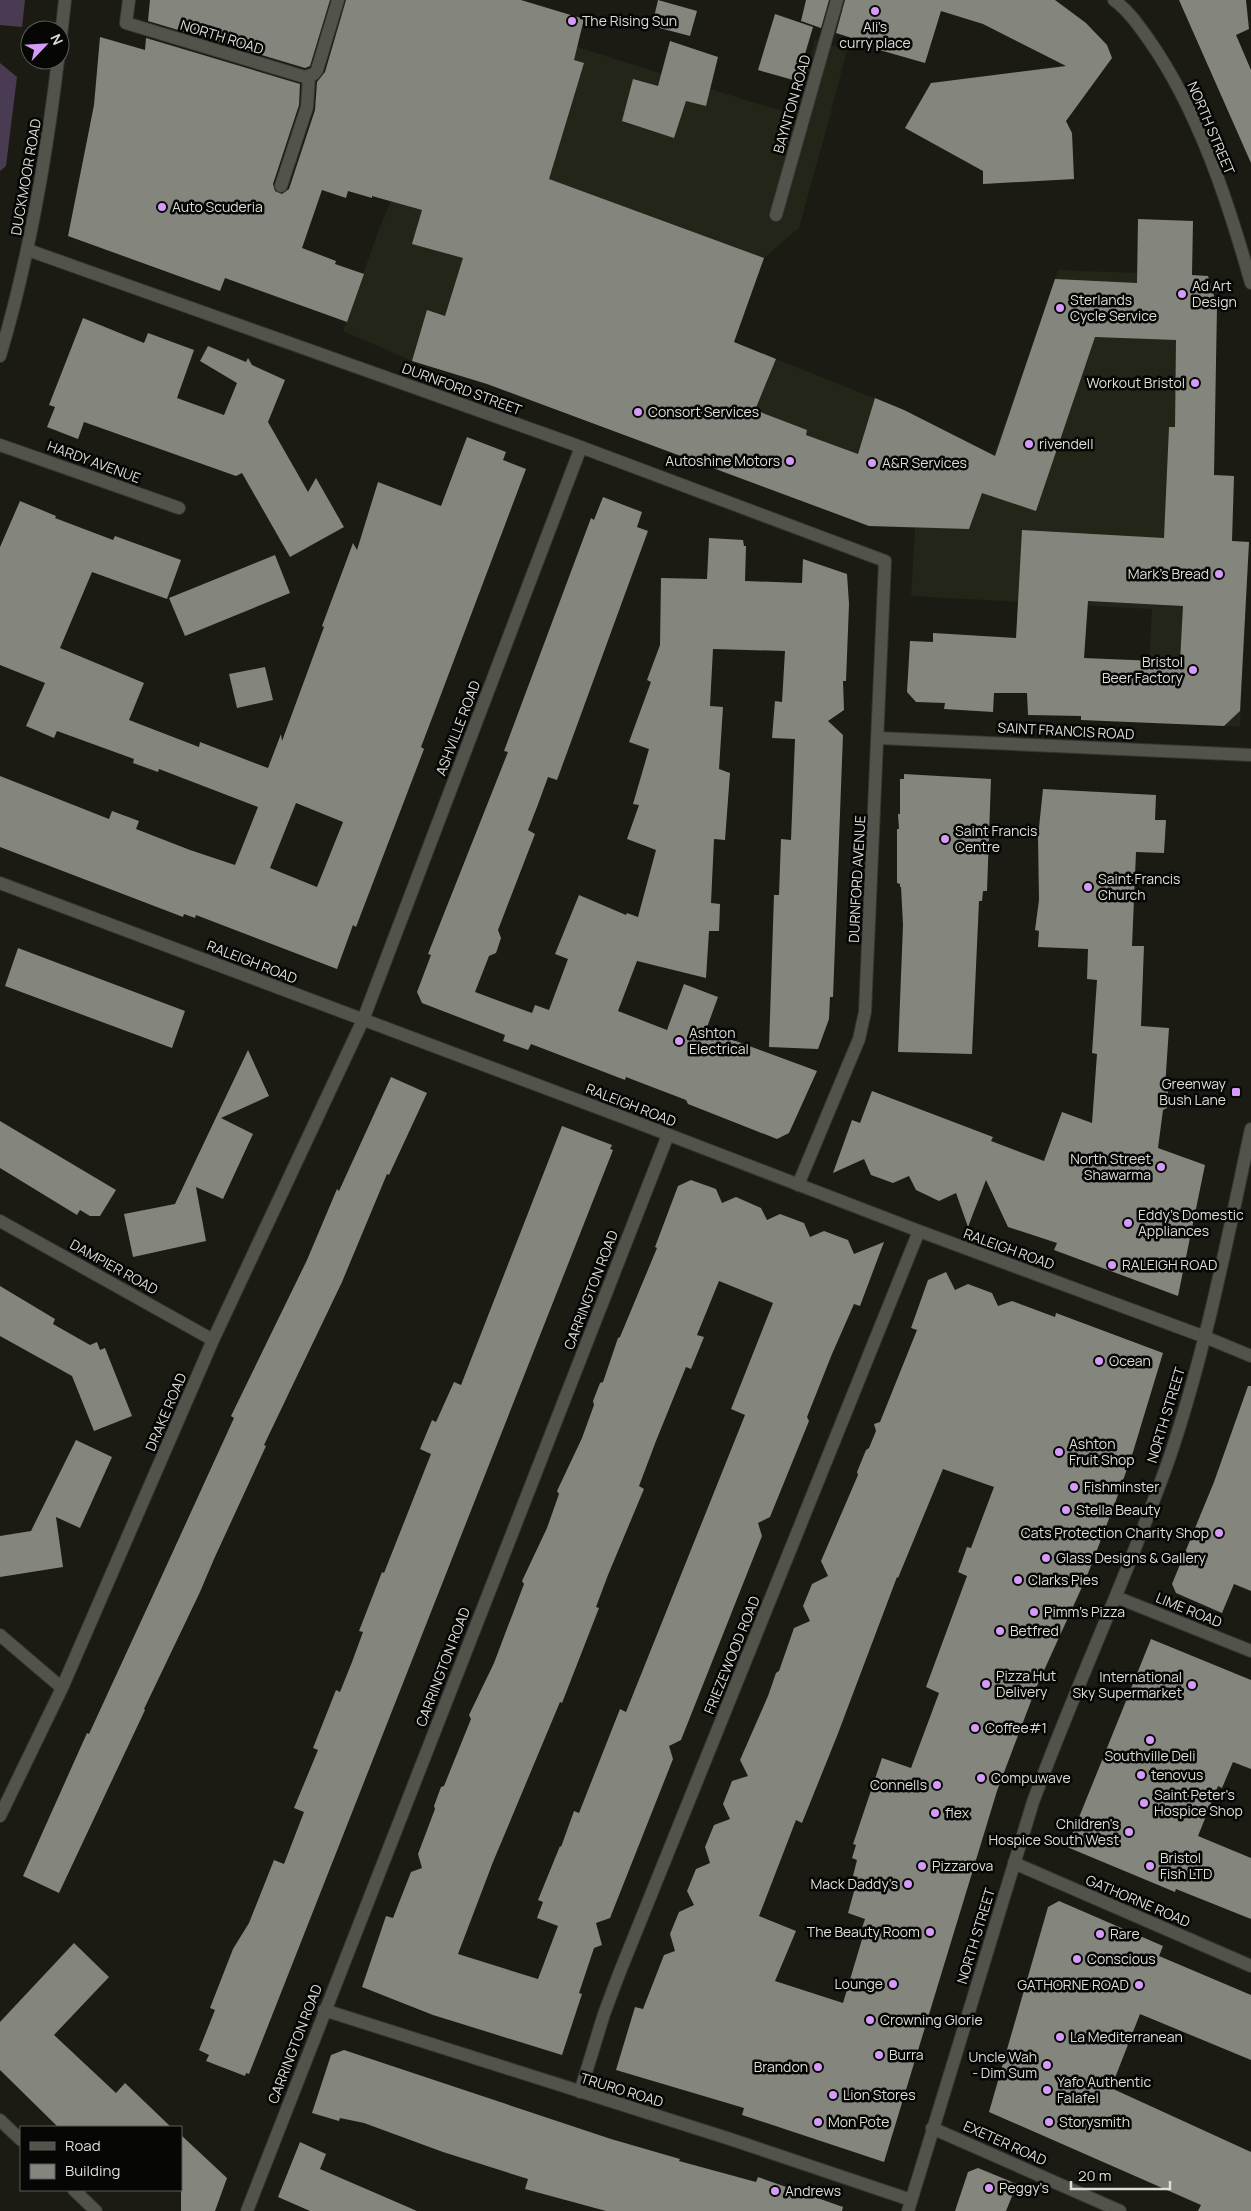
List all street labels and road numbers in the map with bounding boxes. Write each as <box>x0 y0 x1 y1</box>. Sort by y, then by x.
street label: NORTH ROAD <box>178 15 266 58</box>
street label: BAYNTON ROAD <box>768 52 815 155</box>
street label: NORTH STREET <box>1183 78 1240 178</box>
street label: DUCKMOOR ROAD <box>6 117 45 237</box>
street label: DURNFORD STREET <box>400 358 525 419</box>
street label: HARDY AVENUE <box>45 436 143 487</box>
street label: ASHVILLE ROAD <box>431 677 484 778</box>
street label: SAINT FRANCIS ROAD <box>997 717 1135 744</box>
street label: DURNFORD AVENUE <box>844 815 869 943</box>
street label: RALEIGH ROAD <box>204 936 300 987</box>
street label: RALEIGH ROAD <box>583 1079 679 1130</box>
street label: RALEIGH ROAD <box>961 1223 1057 1274</box>
street label: CARRINGTON ROAD <box>559 1227 622 1352</box>
street label: DAMPIER ROAD <box>67 1234 162 1299</box>
street label: NORTH STREET <box>1142 1364 1189 1465</box>
street label: DRAKE ROAD <box>141 1370 191 1454</box>
street label: LIME ROAD <box>1153 1588 1225 1631</box>
street label: FRIEZEWOOD ROAD <box>699 1593 764 1717</box>
street label: CARRINGTON ROAD <box>411 1604 474 1729</box>
street label: GATHORNE ROAD <box>1083 1870 1193 1931</box>
street label: NORTH STREET <box>952 1885 999 1986</box>
street label: CARRINGTON ROAD <box>263 1981 326 2106</box>
street label: TRURO ROAD <box>578 2068 666 2111</box>
street label: EXETER ROAD <box>961 2116 1050 2169</box>

